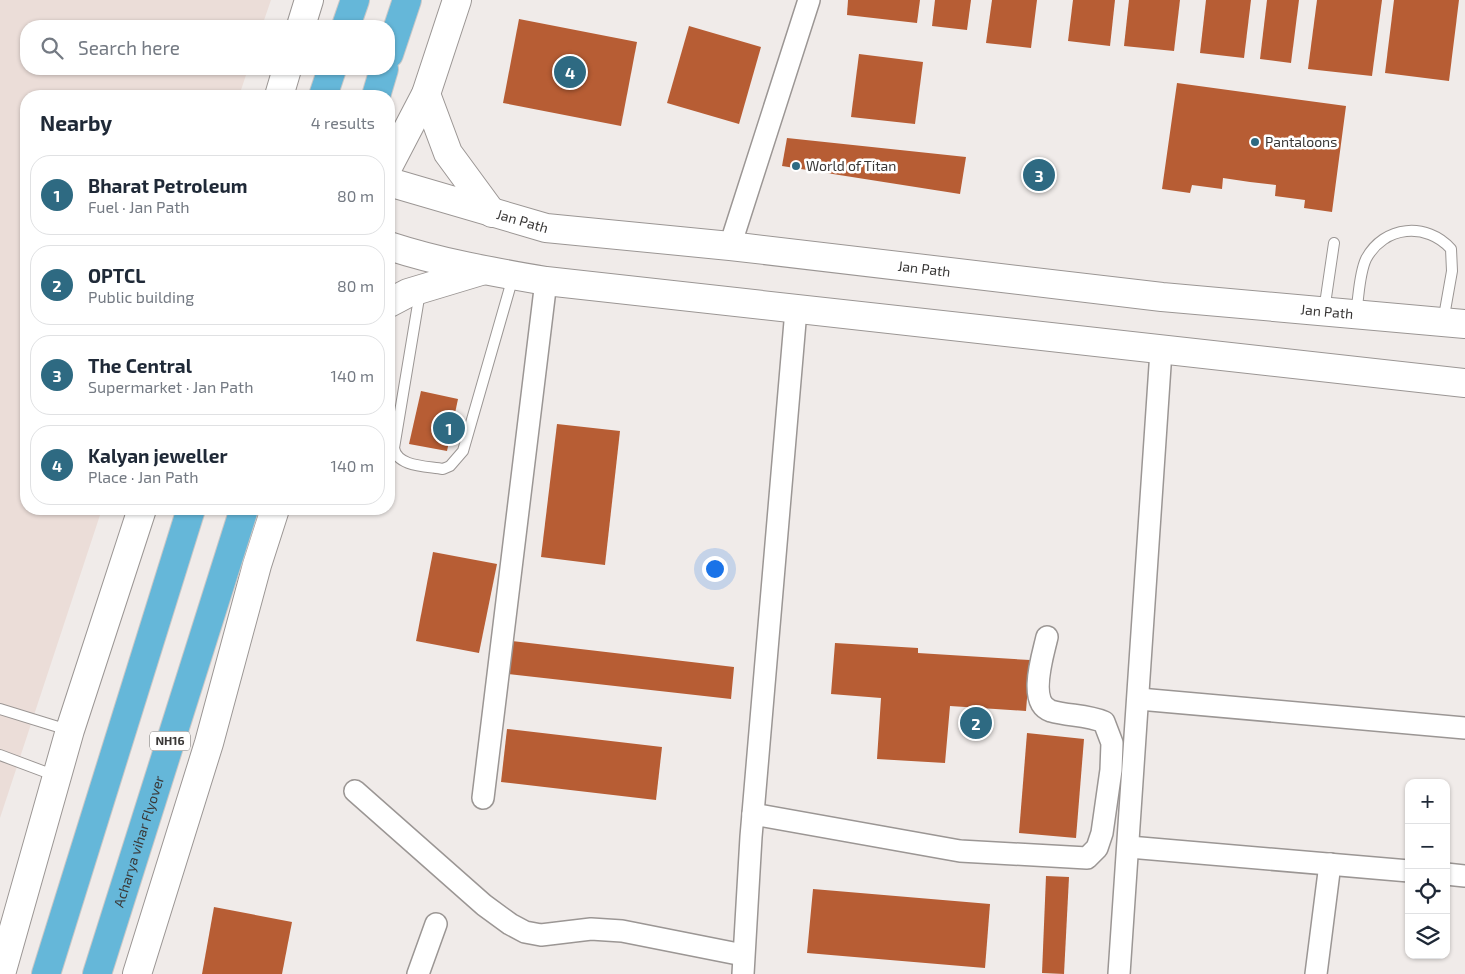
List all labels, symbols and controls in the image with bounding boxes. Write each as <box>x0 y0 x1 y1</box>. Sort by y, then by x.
search box <box>20 20 395 75</box>
icon: search <box>38 34 66 62</box>
text: Search here <box>78 36 180 59</box>
pin: 4 <box>554 53 586 91</box>
text: Nearby <box>40 110 112 135</box>
text: 4 results <box>311 113 375 132</box>
place label: Pantaloons <box>1265 133 1337 150</box>
marker: Pantaloons <box>1249 136 1261 148</box>
pin: 3 <box>1023 156 1055 194</box>
place label: World of Titan <box>806 157 896 174</box>
marker: World of Titan <box>790 160 802 172</box>
text: Bharat Petroleum <box>88 174 248 197</box>
text: 1 <box>54 186 60 205</box>
text: 80 m <box>337 186 374 205</box>
text: Fuel · Jan Path <box>88 197 190 216</box>
street label: Jan Path <box>495 205 550 236</box>
street label: Jan Path <box>897 257 952 280</box>
text: OPTCL <box>88 264 145 287</box>
text: 2 <box>52 276 62 295</box>
text: 80 m <box>337 276 374 295</box>
text: Public building <box>88 287 194 306</box>
street label: Jan Path <box>1300 300 1354 322</box>
text: The Central <box>88 354 192 377</box>
text: 3 <box>52 366 62 385</box>
text: 140 m <box>331 366 374 385</box>
text: Supermarket · Jan Path <box>88 377 253 396</box>
pin: 1 <box>433 409 465 447</box>
text: Kalyan jeweller <box>88 444 228 467</box>
text: 4 <box>52 456 62 475</box>
text: 140 m <box>331 456 374 475</box>
text: Place · Jan Path <box>88 467 199 486</box>
your location <box>702 556 728 582</box>
pin: 2 <box>960 704 992 742</box>
road number: NH16 <box>150 731 190 750</box>
street label: Acharya vihar Flyover <box>110 773 167 909</box>
map controls <box>1405 779 1450 959</box>
button: + <box>1405 779 1450 824</box>
button: − <box>1405 824 1450 869</box>
button: locate <box>1405 869 1450 914</box>
button: layers <box>1405 914 1450 959</box>

